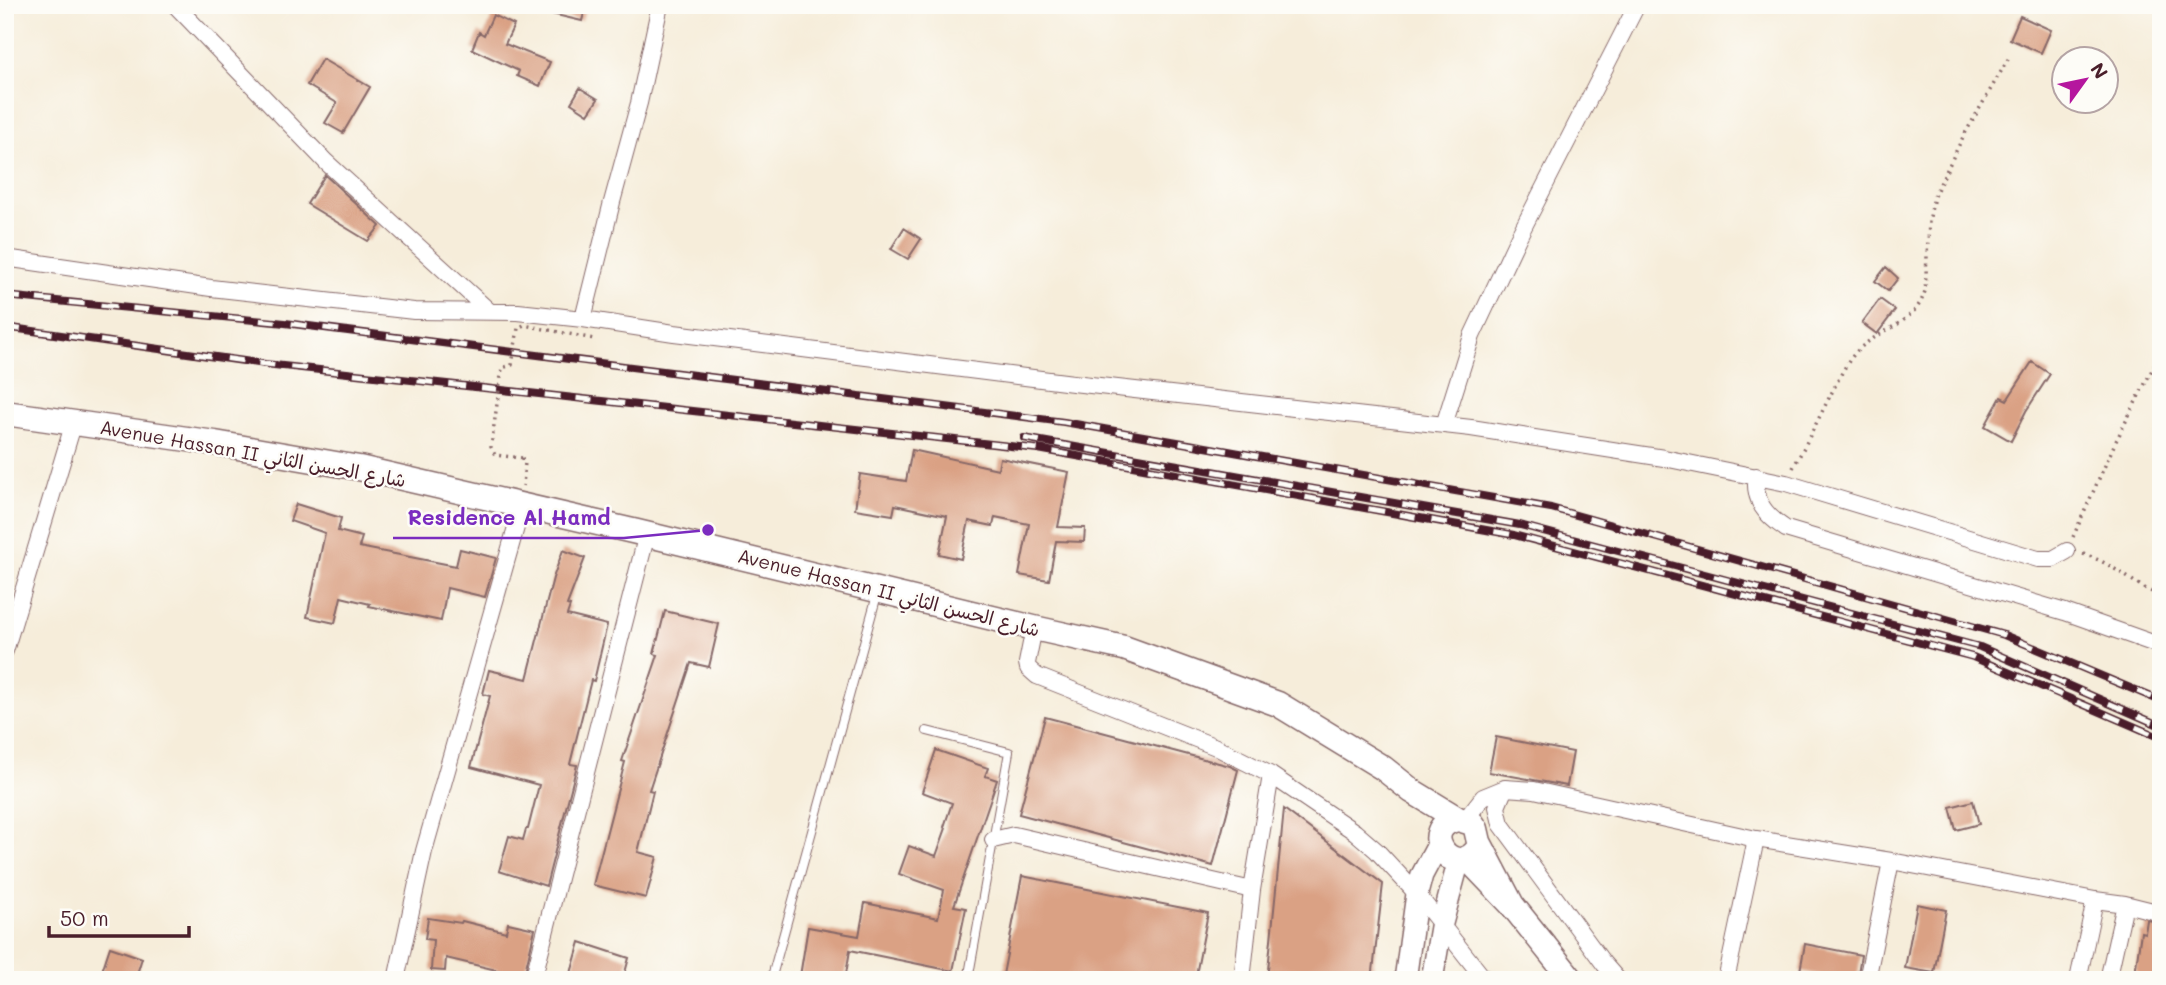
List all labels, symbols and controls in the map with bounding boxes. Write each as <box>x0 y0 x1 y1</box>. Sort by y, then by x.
north arrow <box>2050 46 2120 116</box>
text: N <box>2085 58 2114 83</box>
street label: Avenue Hassan II شارع الحسن الثاني <box>97 414 408 497</box>
callout: Residence Al Hamd <box>393 496 624 538</box>
text: Residence Al Hamd <box>408 503 610 530</box>
street label: Avenue Hassan II شارع الحسن الثاني <box>734 542 1043 647</box>
scale bar <box>49 894 189 938</box>
text: 50 m <box>60 904 109 931</box>

